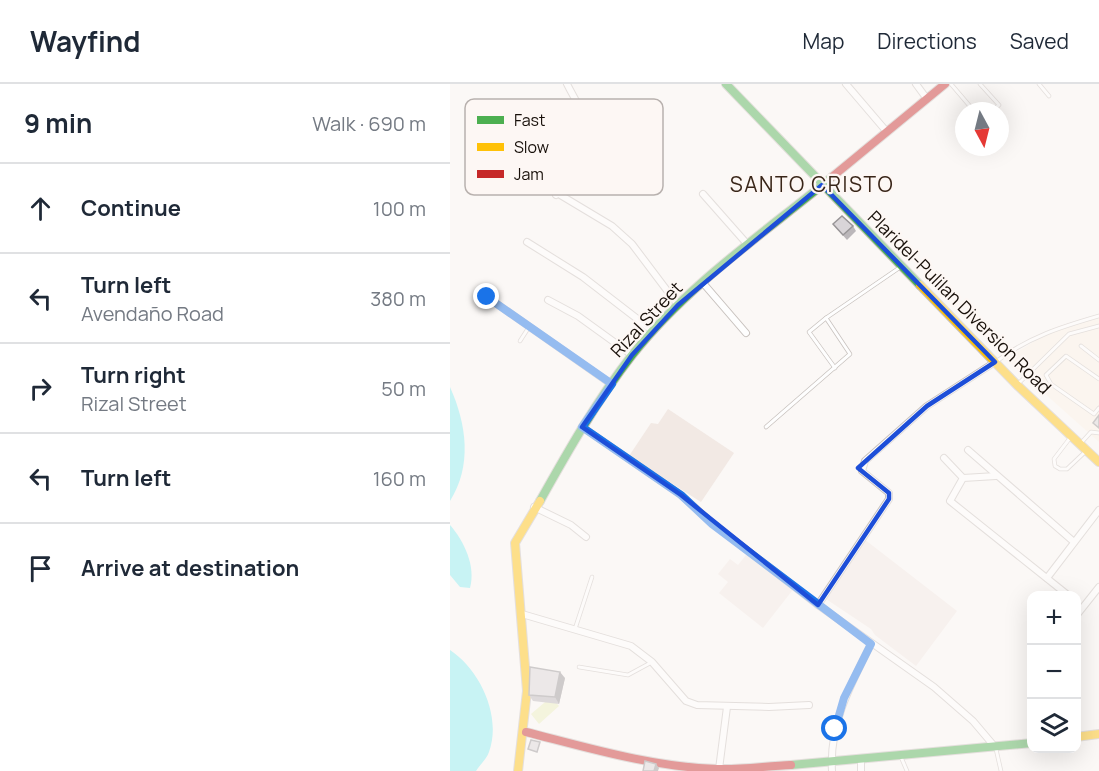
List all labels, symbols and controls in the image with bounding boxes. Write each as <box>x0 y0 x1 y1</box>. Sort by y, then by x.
text: Wayfind <box>30 22 140 60</box>
text: Map <box>803 27 844 55</box>
text: Directions <box>877 27 977 55</box>
text: Saved <box>1010 27 1069 55</box>
legend <box>465 99 663 195</box>
north arrow <box>955 102 1009 156</box>
text: 9 min <box>24 105 92 141</box>
text: Fast <box>514 109 545 131</box>
text: Walk · 690 m <box>312 110 426 137</box>
text: Slow <box>514 136 549 158</box>
text: Jam <box>514 163 544 185</box>
district label: SANTO CRISTO <box>730 170 894 198</box>
icon: ahead <box>24 192 57 225</box>
text: Continue <box>81 193 181 223</box>
text: 100 m <box>373 195 426 222</box>
street label: Plaridel-Pulilan Diversion Road <box>863 205 1057 399</box>
text: Turn left <box>81 270 171 300</box>
street label: Rizal Street <box>605 276 687 362</box>
icon: left <box>24 282 57 315</box>
route end <box>473 283 499 309</box>
text: 380 m <box>370 285 426 312</box>
text: Avendaño Road <box>81 300 224 327</box>
text: Turn right <box>81 360 186 390</box>
icon: right <box>24 372 57 405</box>
text: 50 m <box>381 375 426 402</box>
text: Rizal Street <box>81 390 187 417</box>
icon: left <box>24 462 57 495</box>
text: Turn left <box>81 463 171 493</box>
text: 160 m <box>373 465 426 492</box>
icon: arrive <box>24 552 57 585</box>
text: Arrive at destination <box>81 553 299 583</box>
map controls <box>1027 591 1081 753</box>
button: + <box>1027 591 1081 645</box>
button: − <box>1027 645 1081 699</box>
button: layers <box>1027 699 1081 753</box>
route start <box>821 715 847 741</box>

